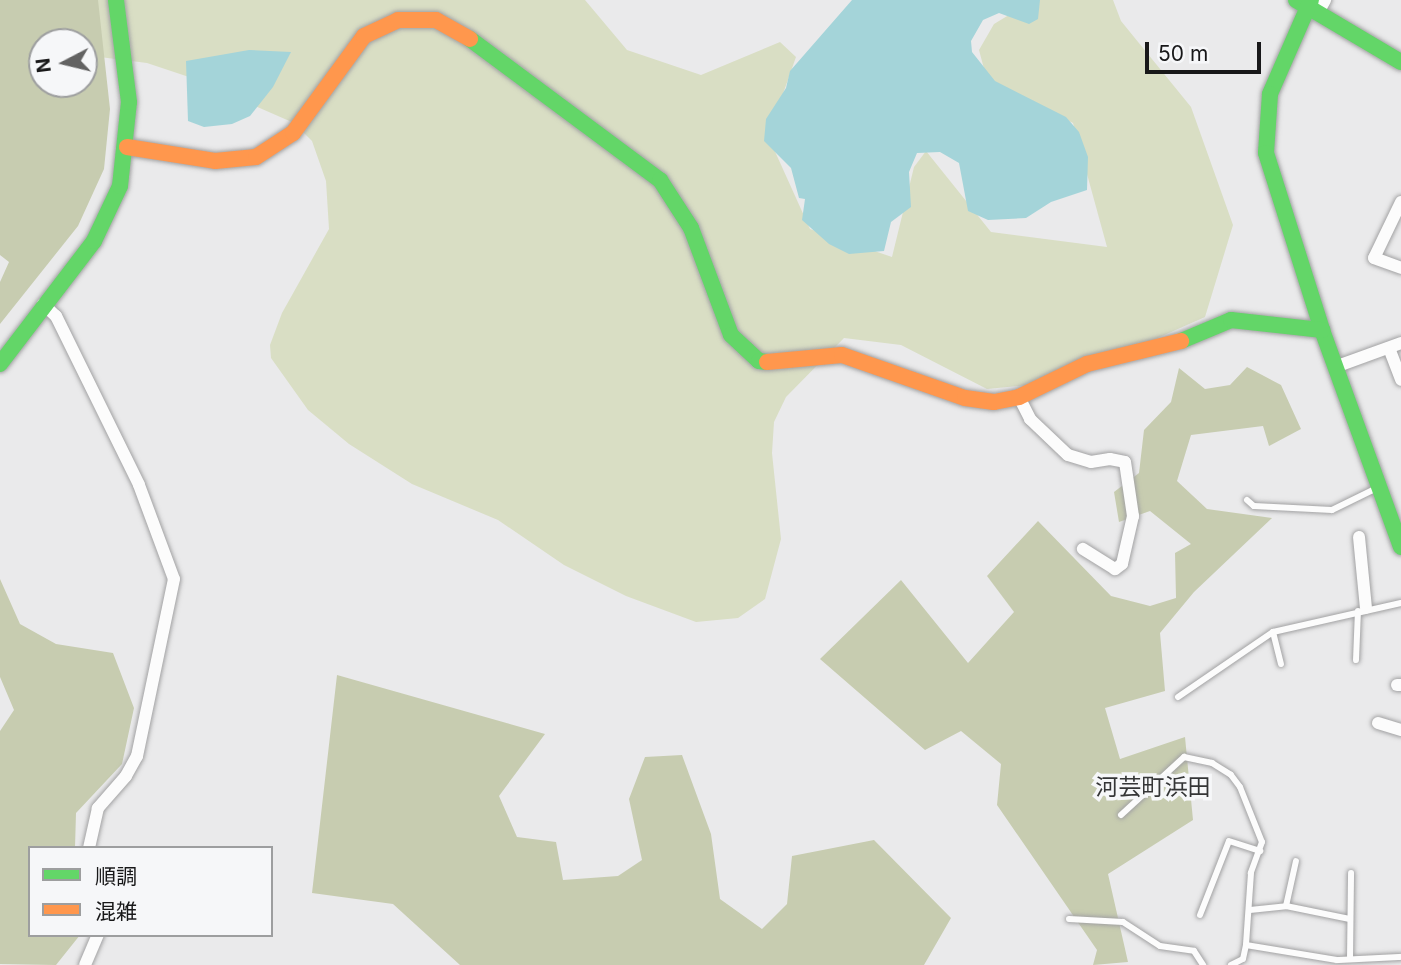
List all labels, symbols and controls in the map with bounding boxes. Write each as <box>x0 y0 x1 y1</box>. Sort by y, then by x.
north arrow <box>28 28 98 98</box>
scale bar <box>1149 28 1264 72</box>
text: 50 m <box>1158 41 1208 66</box>
text: N <box>31 57 56 74</box>
district label: 河芸町浜田 <box>1096 773 1210 801</box>
legend <box>28 846 273 937</box>
text: 順調 <box>95 864 137 889</box>
text: 混雑 <box>95 899 137 924</box>

